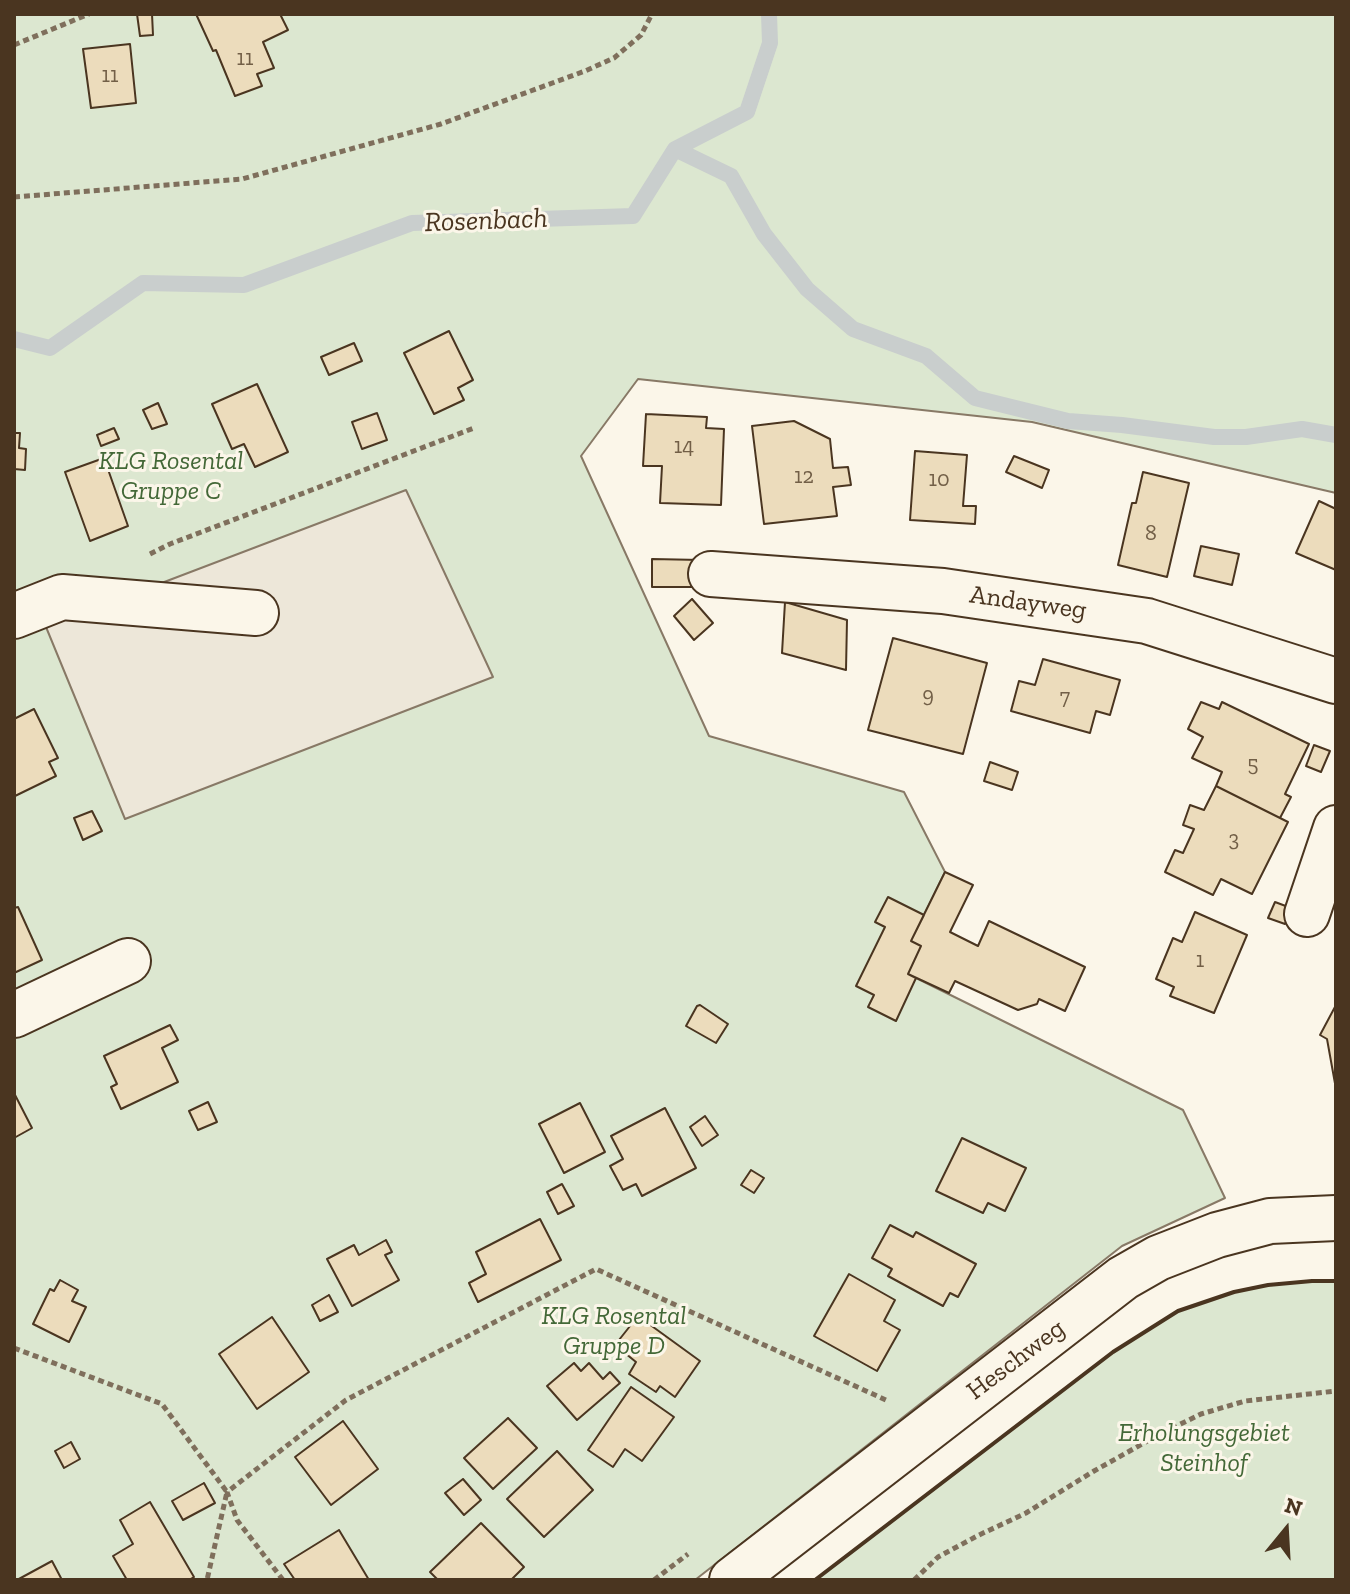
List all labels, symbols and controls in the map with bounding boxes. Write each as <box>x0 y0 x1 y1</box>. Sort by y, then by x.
house number: 11 <box>237 46 253 72</box>
house number: 11 <box>102 63 118 89</box>
water label: Rosenbach <box>424 202 548 240</box>
house number: 14 <box>674 434 694 460</box>
park label: KLG Rosental Gruppe C <box>98 446 244 508</box>
house number: 12 <box>794 464 814 490</box>
house number: 10 <box>928 467 950 493</box>
house number: 8 <box>1145 521 1157 547</box>
street label: Andayweg <box>968 579 1088 627</box>
house number: 9 <box>922 683 934 709</box>
house number: 7 <box>1060 685 1070 711</box>
house number: 5 <box>1247 752 1259 778</box>
house number: 3 <box>1229 827 1239 853</box>
house number: 1 <box>1196 948 1204 974</box>
park label: KLG Rosental Gruppe D <box>541 1301 687 1362</box>
street label: Heschweg <box>961 1313 1071 1407</box>
park label: Erholungsgebiet Steinhof <box>1118 1418 1290 1480</box>
north arrow <box>1246 1490 1326 1570</box>
text: N <box>1281 1491 1306 1522</box>

